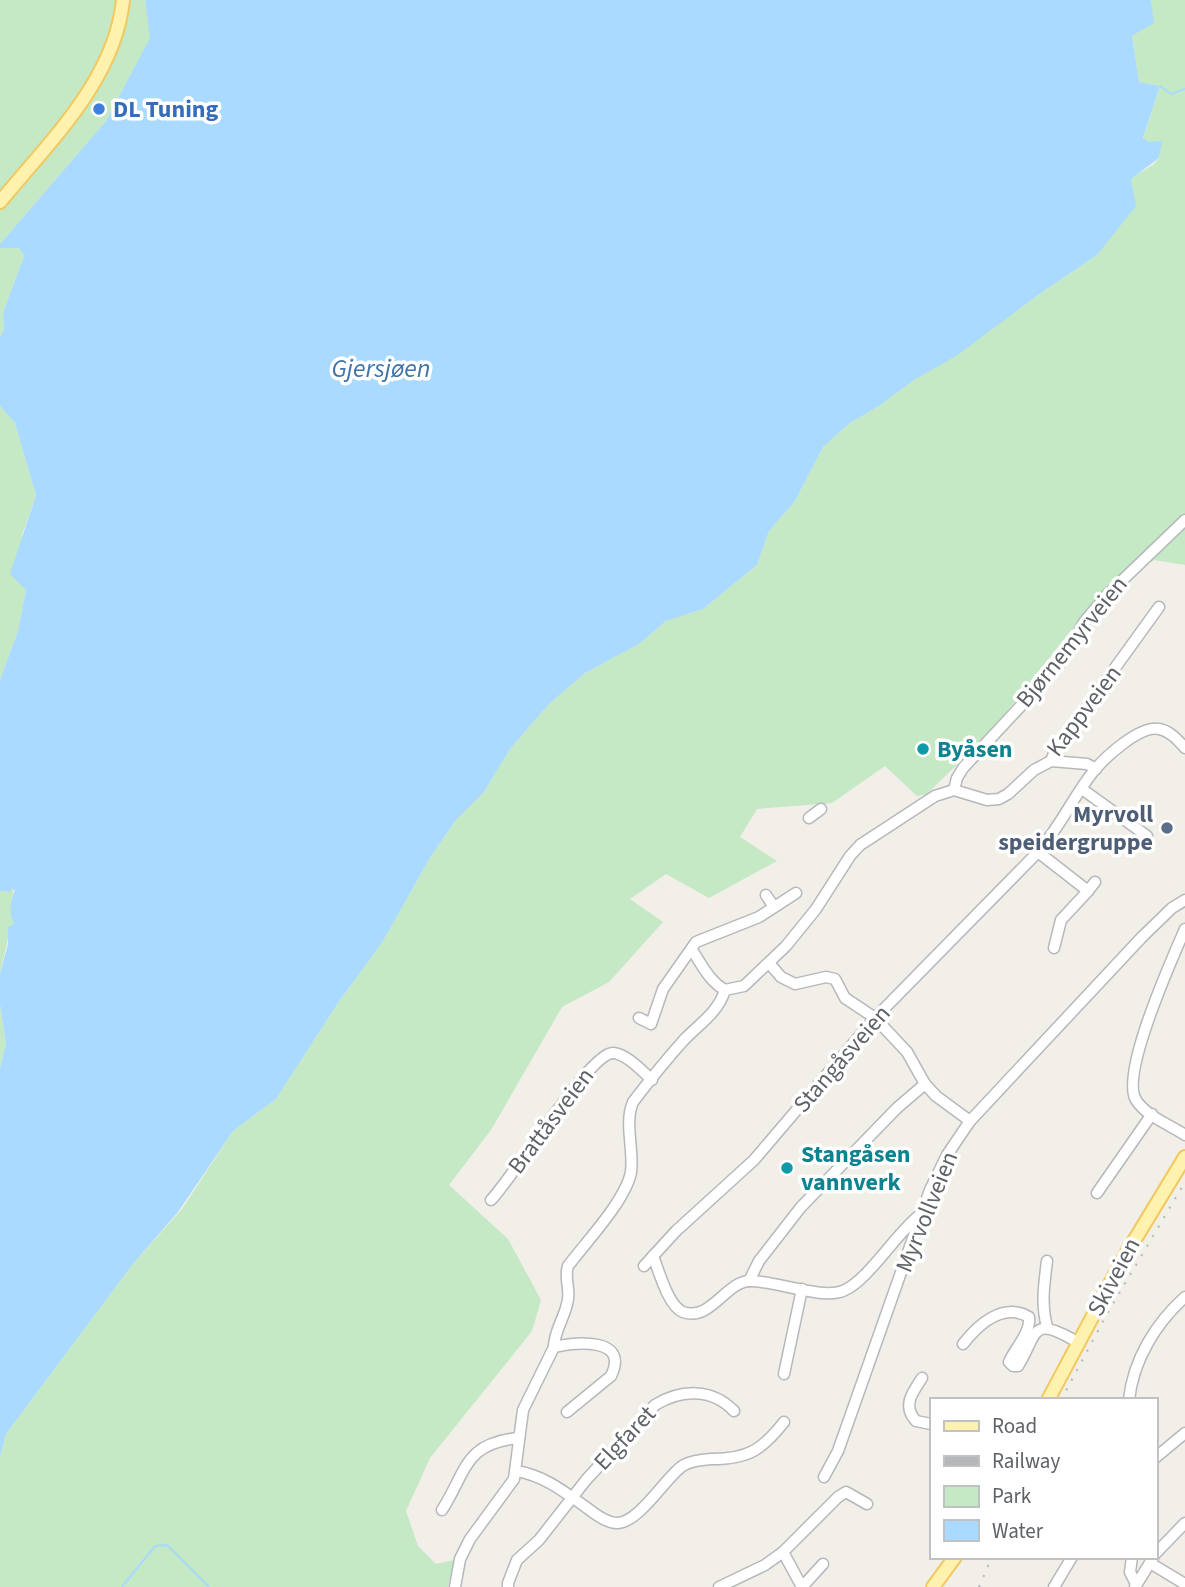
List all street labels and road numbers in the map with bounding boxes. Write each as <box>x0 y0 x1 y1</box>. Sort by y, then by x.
street label: Bjørnemyrveien <box>1008 569 1136 715</box>
street label: Kappveien <box>1038 658 1130 764</box>
street label: Stangåsveien <box>785 997 899 1121</box>
street label: Brattåsveien <box>499 1061 603 1181</box>
street label: Myrvollveien <box>887 1146 967 1278</box>
street label: Skiveien <box>1079 1231 1149 1323</box>
street label: Elgfaret <box>586 1398 664 1478</box>

